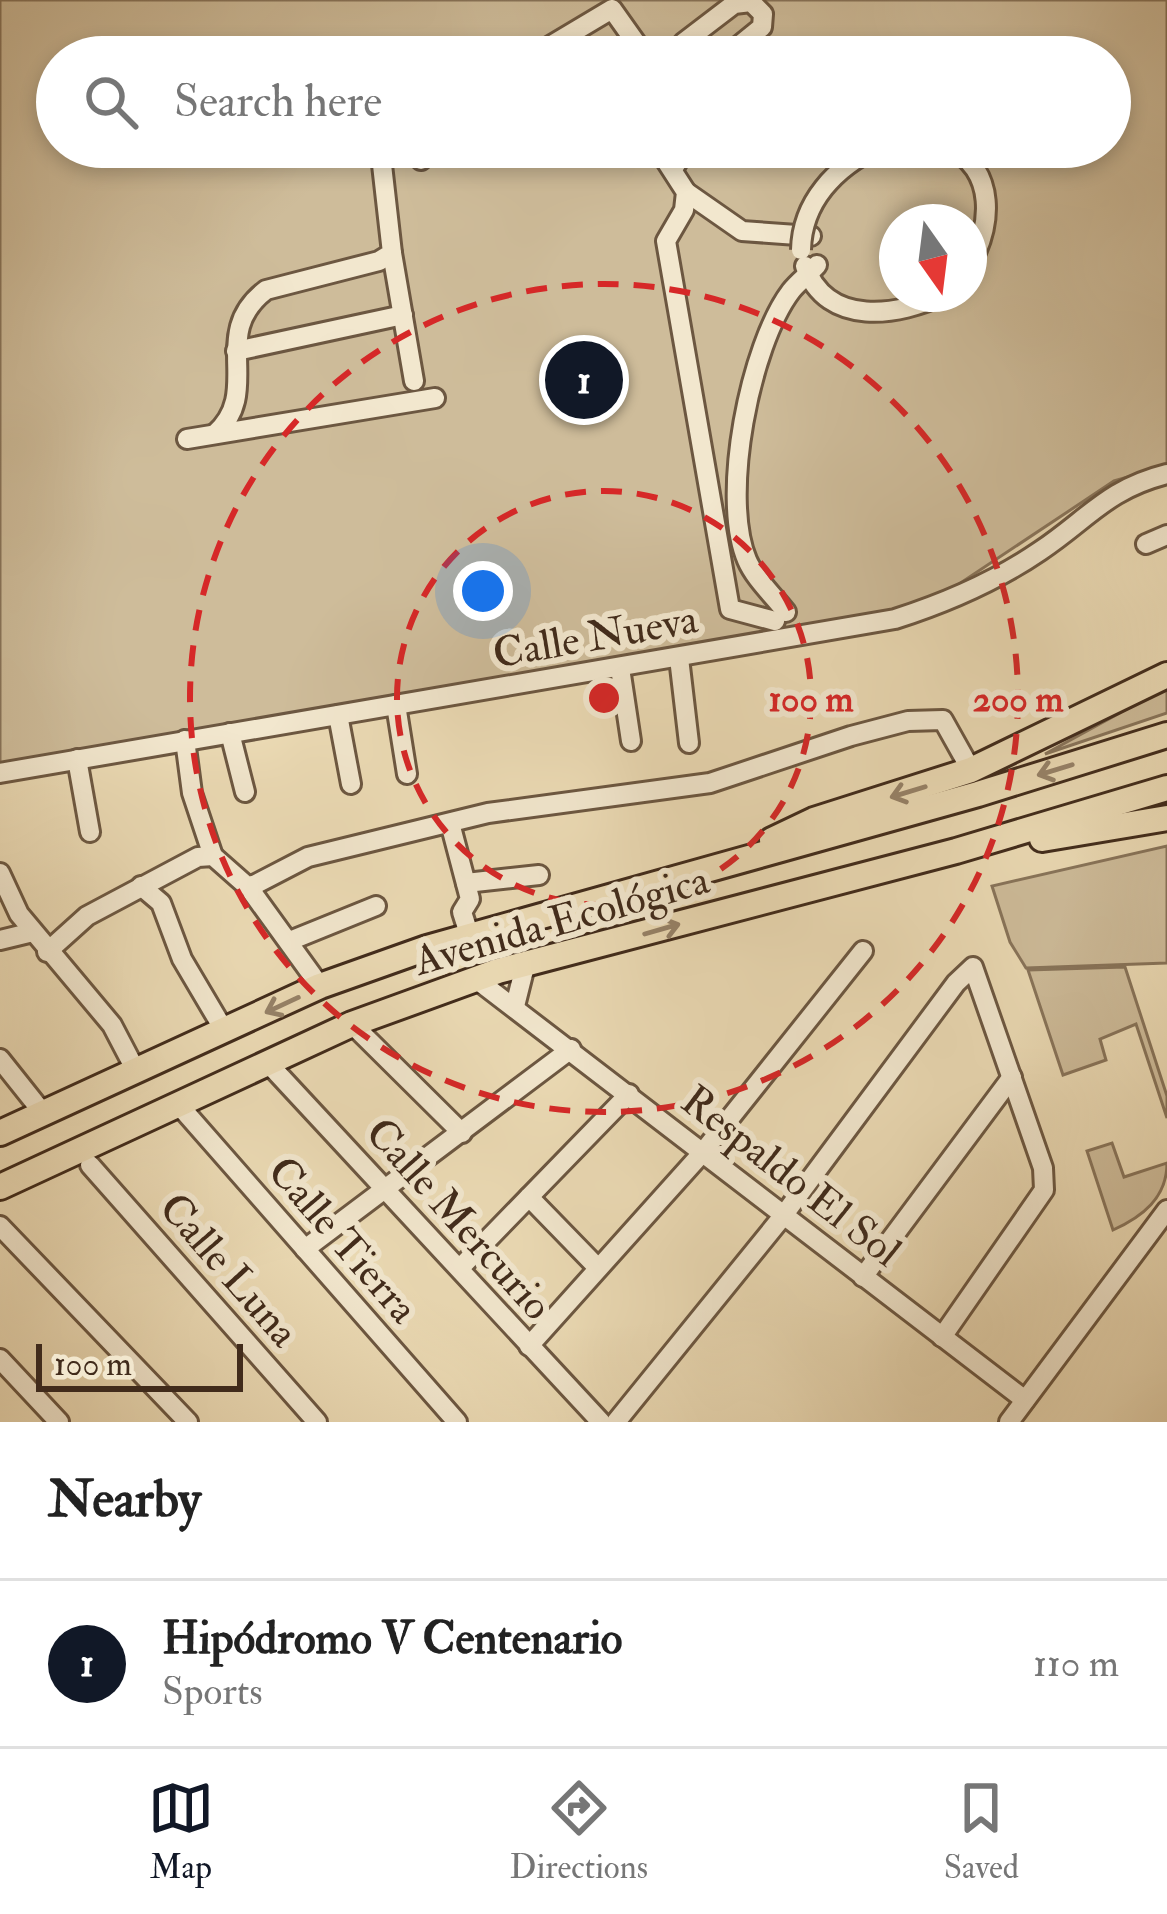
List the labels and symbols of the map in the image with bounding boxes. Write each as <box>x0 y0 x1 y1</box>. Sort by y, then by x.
north arrow <box>879 204 987 312</box>
pin: 1 <box>545 335 623 425</box>
your location <box>453 561 513 621</box>
street label: Calle Nueva <box>489 593 702 681</box>
centre of rings <box>583 677 625 719</box>
text: 100 m <box>768 677 854 722</box>
text: 200 m <box>973 677 1063 722</box>
one-way arrow <box>1037 760 1075 782</box>
one-way arrow <box>889 782 927 804</box>
street label: Avenida Ecológica <box>407 854 716 988</box>
one-way arrow <box>642 917 680 939</box>
one-way arrow <box>264 996 300 1018</box>
street label: Respaldo El Sol <box>671 1075 911 1279</box>
street label: Calle Mercurio <box>354 1108 563 1331</box>
street label: Calle Tierra <box>256 1147 429 1335</box>
street label: Calle Luna <box>148 1183 310 1358</box>
scale bar <box>36 1338 243 1391</box>

